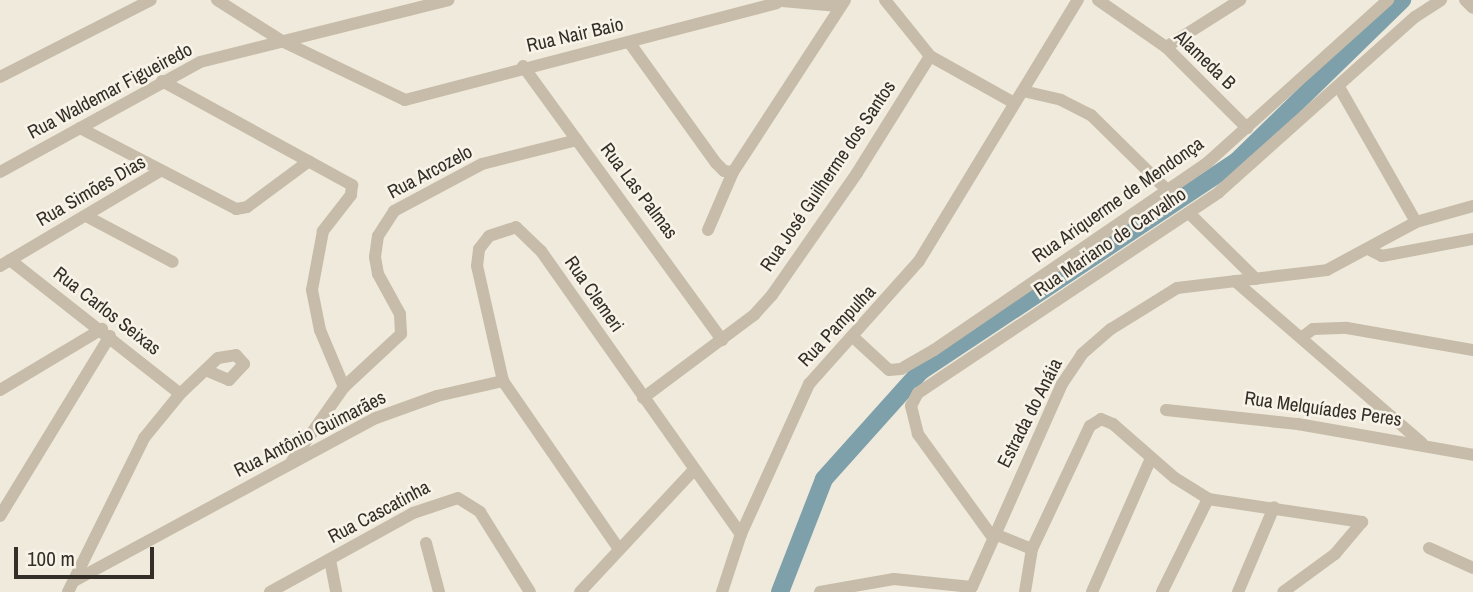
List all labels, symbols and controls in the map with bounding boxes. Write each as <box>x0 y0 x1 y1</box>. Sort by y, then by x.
street label: Rua Nair Baio <box>524 13 626 57</box>
street label: Alameda B <box>1170 25 1240 95</box>
street label: Rua Waldemar Figueiredo <box>24 38 196 144</box>
street label: Rua José Guilherme dos Santos <box>756 76 900 276</box>
street label: Rua Ariquerme de Mendonça <box>1028 132 1208 268</box>
street label: Rua Las Palmas <box>596 138 682 244</box>
street label: Rua Arcozelo <box>383 140 477 204</box>
street label: Rua Simões Dias <box>32 151 150 231</box>
street label: Rua Mariano de Carvalho <box>1030 183 1190 301</box>
street label: Rua Clemeri <box>560 252 628 336</box>
street label: Rua Carlos Seixas <box>49 262 165 360</box>
street label: Rua Pampulha <box>794 281 880 371</box>
street label: Estrada do Anáia <box>993 354 1067 472</box>
street label: Rua Antônio Guimarães <box>230 386 390 482</box>
street label: Rua Melquíades Peres <box>1243 387 1403 431</box>
street label: Rua Cascatinha <box>324 476 434 548</box>
scale bar <box>18 532 158 576</box>
text: 100 m <box>27 544 75 573</box>

